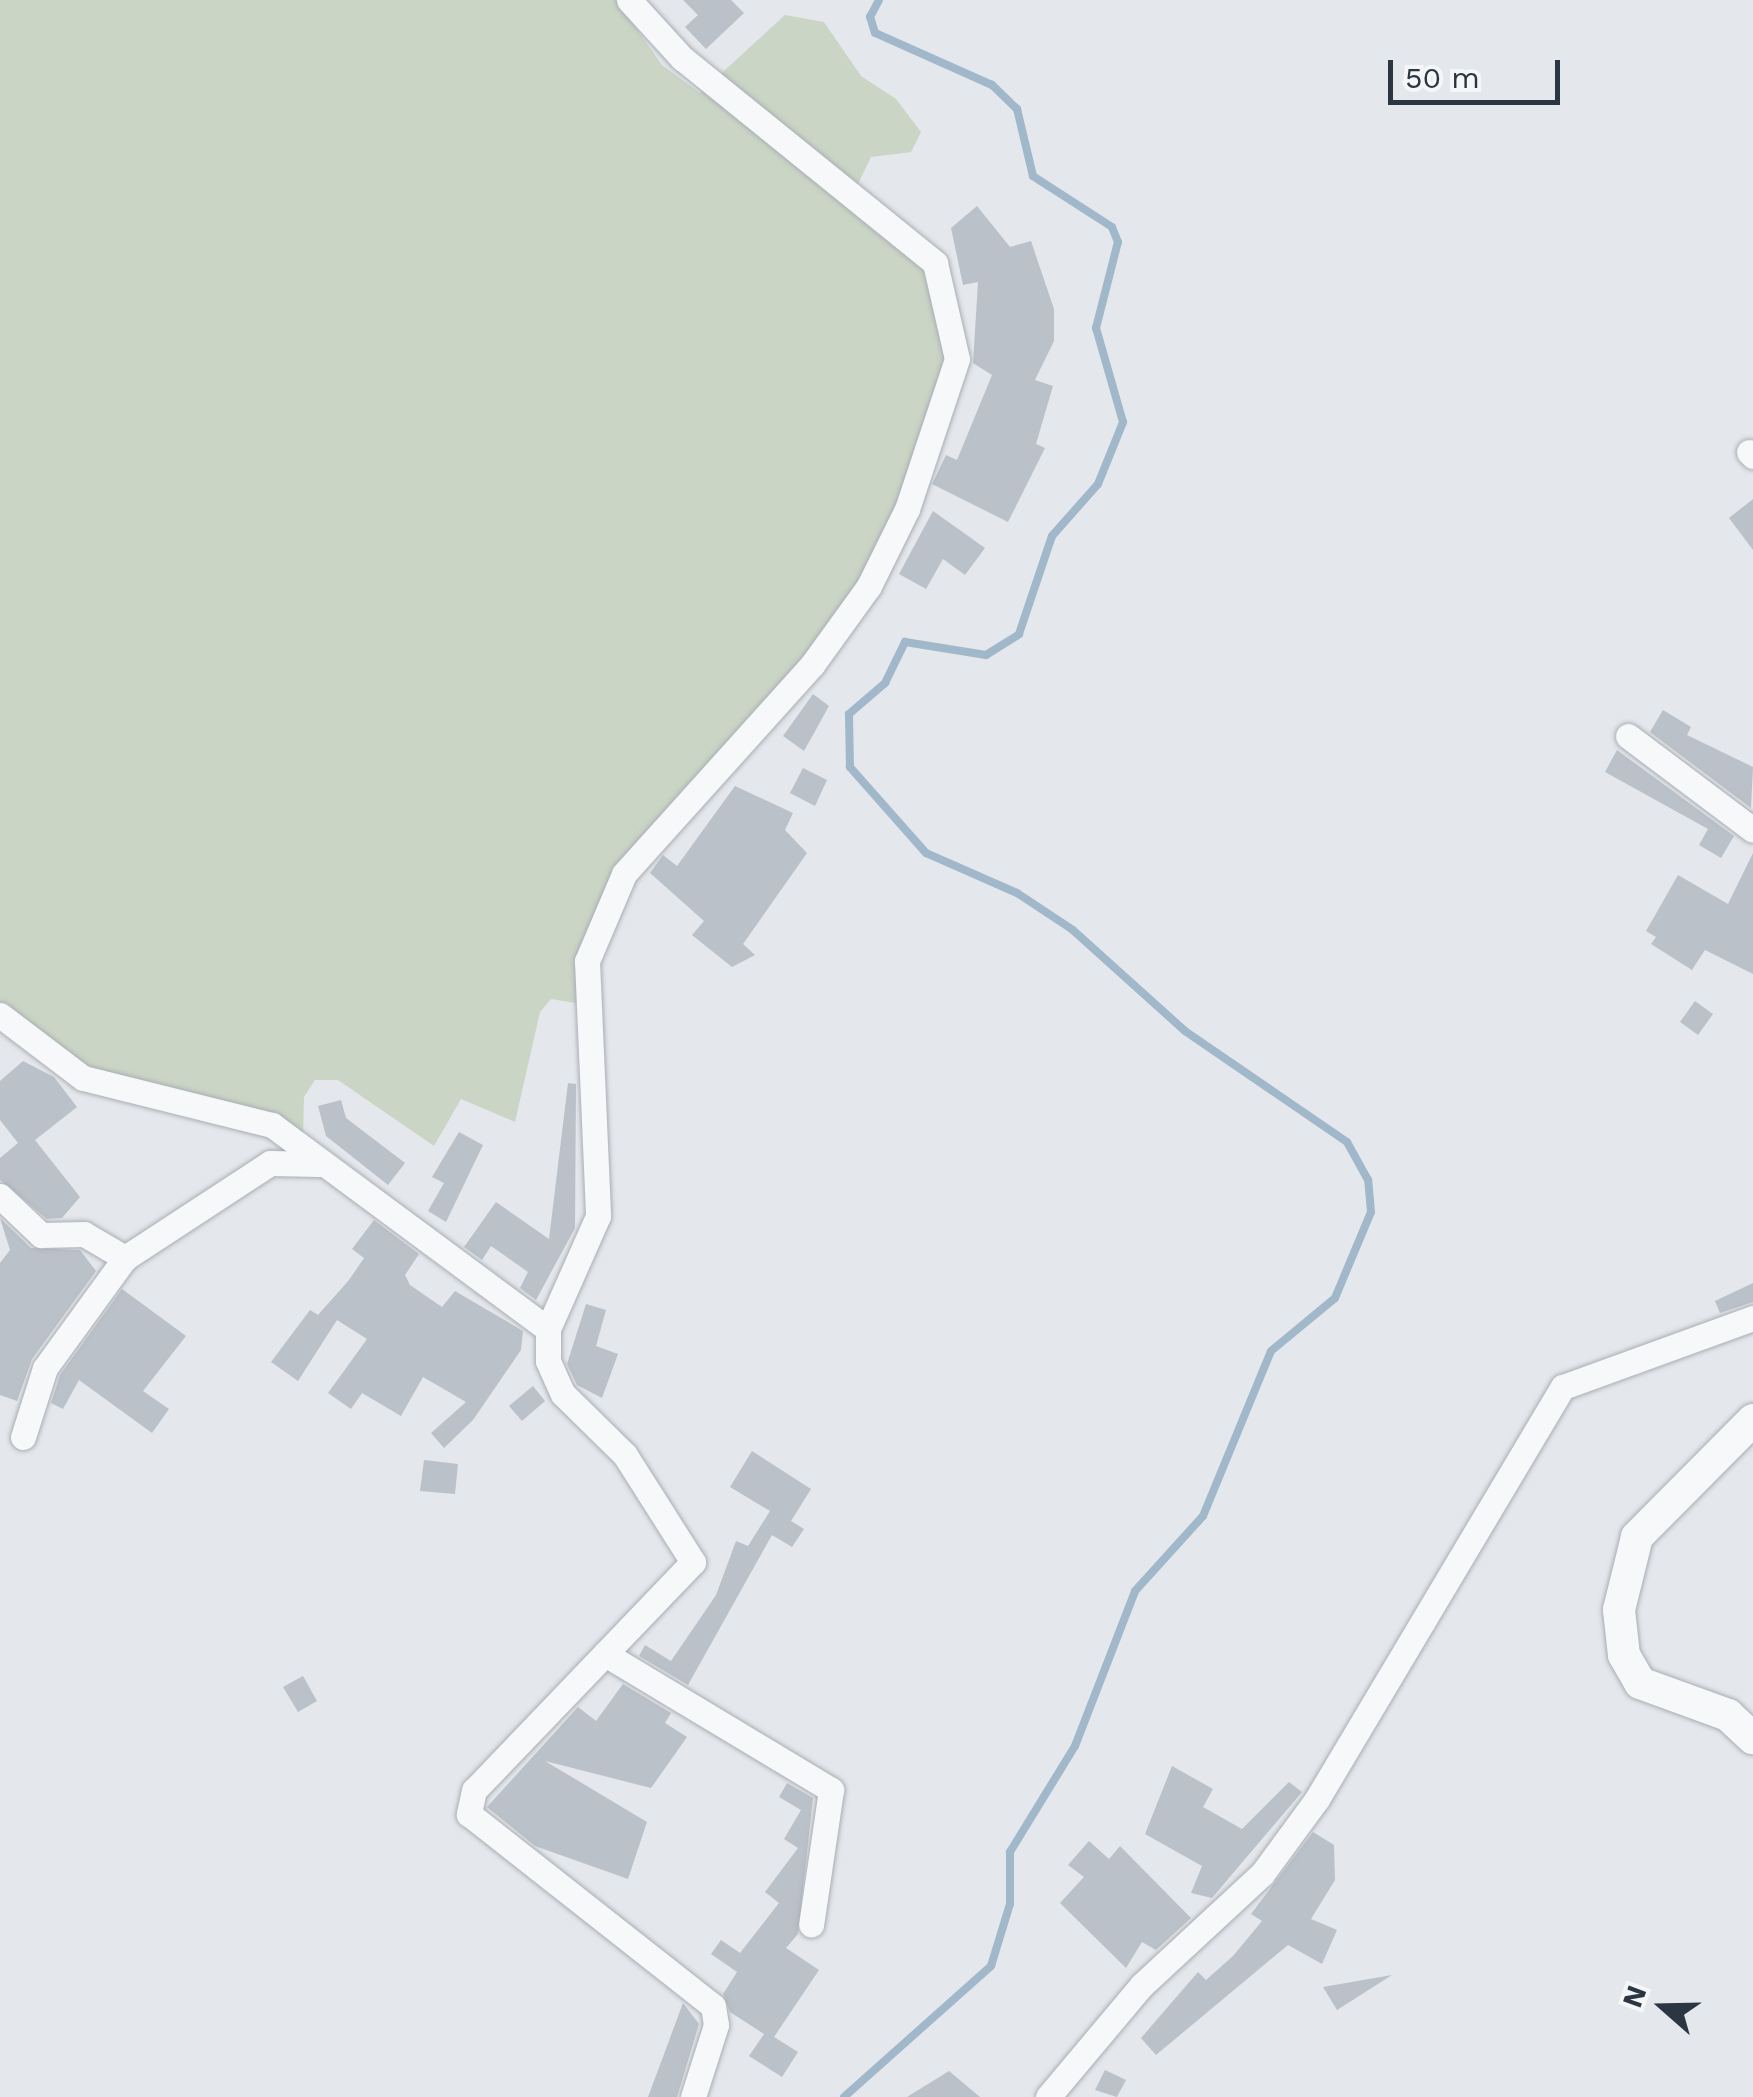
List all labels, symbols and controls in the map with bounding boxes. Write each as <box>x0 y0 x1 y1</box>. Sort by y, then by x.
scale bar <box>1393 40 1566 102</box>
text: 50 m <box>1405 60 1480 95</box>
north arrow <box>1613 1957 1713 2057</box>
text: N <box>1615 1981 1653 2012</box>

